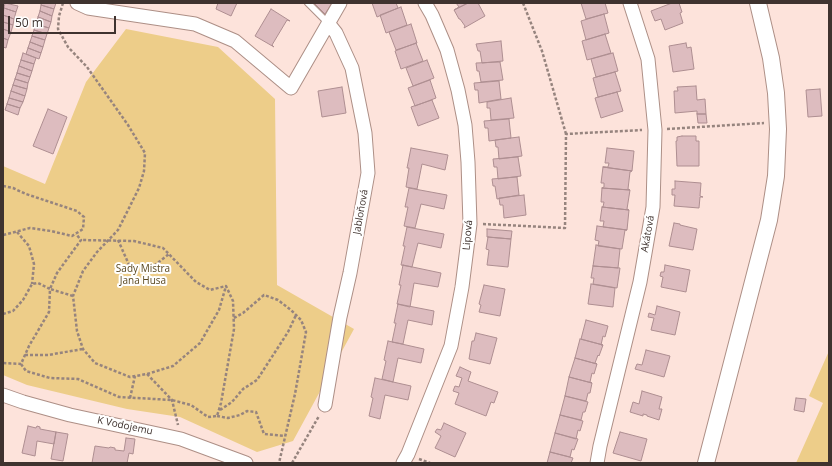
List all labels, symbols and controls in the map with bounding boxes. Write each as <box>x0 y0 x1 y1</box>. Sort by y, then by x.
scale bar <box>10 8 118 34</box>
text: 50 m <box>15 14 43 31</box>
street label: Jabloňová <box>351 189 371 235</box>
street label: Akátová <box>639 215 657 253</box>
street label: Lipová <box>461 219 475 251</box>
park label: Sady Mistra Jana Husa <box>116 263 170 286</box>
street label: K Vodojemu <box>96 414 154 438</box>

